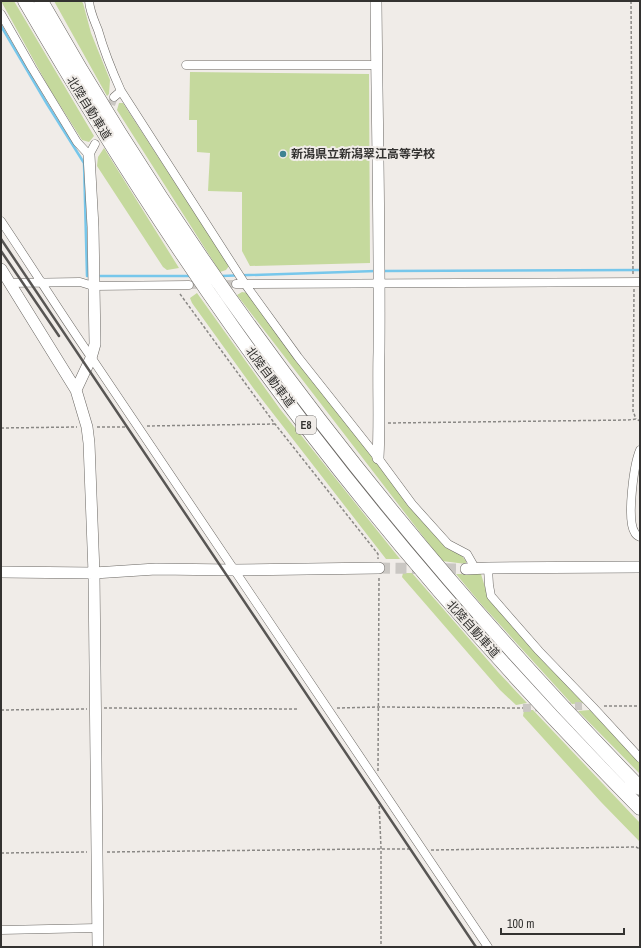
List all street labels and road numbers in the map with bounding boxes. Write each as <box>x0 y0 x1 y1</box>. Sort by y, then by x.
street label: 北陸自動車道 <box>63 73 115 143</box>
street label: 北陸自動車道 <box>242 343 298 411</box>
road number: E8 <box>296 416 316 434</box>
street label: 北陸自動車道 <box>443 597 503 661</box>

